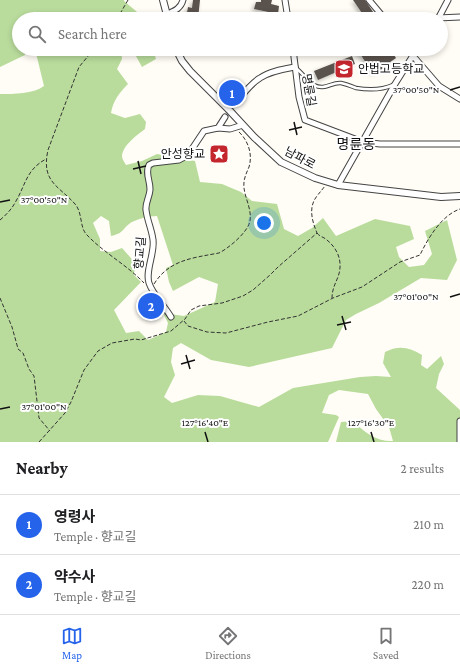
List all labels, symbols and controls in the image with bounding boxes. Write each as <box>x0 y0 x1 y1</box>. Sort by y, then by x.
search box <box>12 12 448 56</box>
icon: search <box>26 23 48 45</box>
text: Search here <box>58 26 127 42</box>
school or university icon: 안법고등학교 <box>333 58 355 80</box>
place label: 안법고등학교 <box>358 62 424 76</box>
street label: 명륜길 <box>299 72 319 108</box>
pin: 1 <box>219 78 245 108</box>
text: 37°00'50"N <box>393 84 440 95</box>
district label: 명륜동 <box>337 136 375 152</box>
place icon: 안성향교 <box>208 143 230 165</box>
street label: 남파로 <box>282 144 318 172</box>
place label: 안성향교 <box>161 147 205 161</box>
text: 37°00'50"N <box>21 194 68 205</box>
your location <box>254 213 274 233</box>
street label: 향교길 <box>132 236 148 270</box>
pin: 2 <box>138 291 164 321</box>
text: 37°01'00"N <box>393 291 439 302</box>
text: 37°01'00"N <box>21 401 67 412</box>
text: 127°16'40"E <box>182 417 229 428</box>
text: 127°16'30"E <box>348 417 395 428</box>
text: Nearby <box>16 459 68 478</box>
text: 2 results <box>401 461 444 476</box>
text: 영령사 <box>54 509 95 525</box>
text: 1 <box>27 517 31 532</box>
text: 210 m <box>413 517 444 532</box>
text: Temple · 향교길 <box>54 529 137 544</box>
text: 약수사 <box>54 569 95 585</box>
text: 2 <box>26 577 32 592</box>
text: 220 m <box>411 577 444 592</box>
text: Temple · 향교길 <box>54 589 137 604</box>
tab: Map <box>61 625 83 661</box>
tab: Directions <box>205 625 251 661</box>
tab: Saved <box>373 625 399 661</box>

